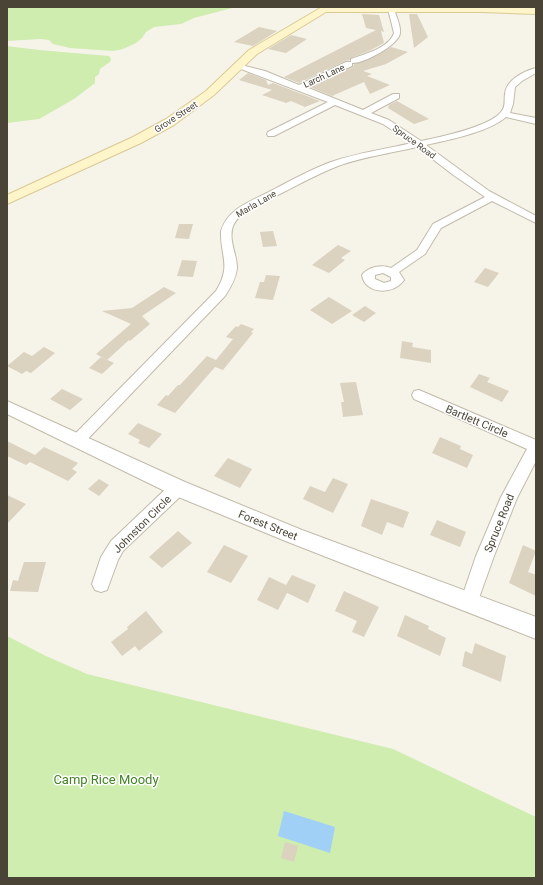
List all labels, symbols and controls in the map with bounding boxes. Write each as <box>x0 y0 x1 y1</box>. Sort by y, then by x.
street label: Larch Lane <box>302 62 346 90</box>
street label: Grove Street <box>153 99 199 135</box>
street label: Spruce Road <box>391 123 437 161</box>
street label: Marla Lane <box>234 188 278 219</box>
street label: Bartlett Circle <box>444 402 510 441</box>
street label: Spruce Road <box>482 492 517 554</box>
street label: Johnston Circle <box>111 493 174 556</box>
street label: Forest Street <box>236 508 300 543</box>
park label: Camp Rice Moody <box>53 772 159 787</box>

